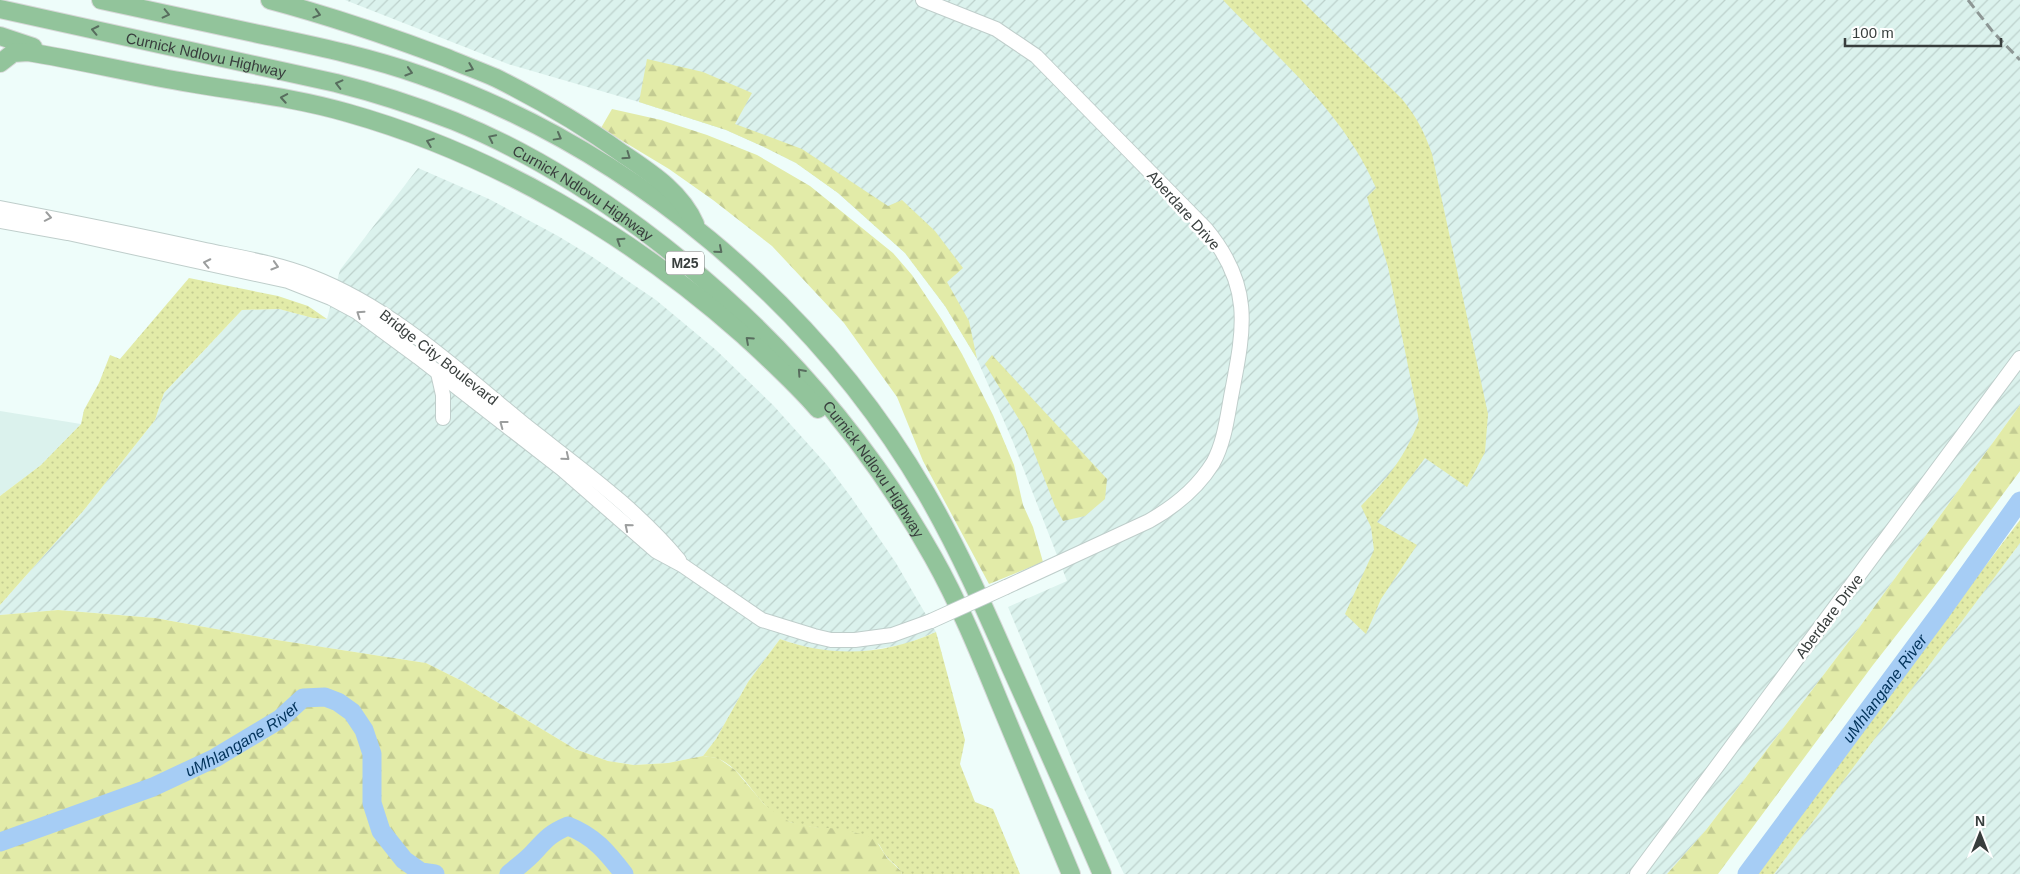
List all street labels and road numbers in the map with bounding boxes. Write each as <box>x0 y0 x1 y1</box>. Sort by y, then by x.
street label: Curnick Ndlovu Highway <box>124 28 288 80</box>
street label: Curnick Ndlovu Highway <box>510 141 657 244</box>
street label: Aberdare Drive <box>1144 167 1224 253</box>
road number: M25 <box>666 252 704 274</box>
street label: Bridge City Boulevard <box>377 306 501 408</box>
street label: Curnick Ndlovu Highway <box>820 397 928 541</box>
street label: Aberdare Drive <box>1792 571 1866 661</box>

